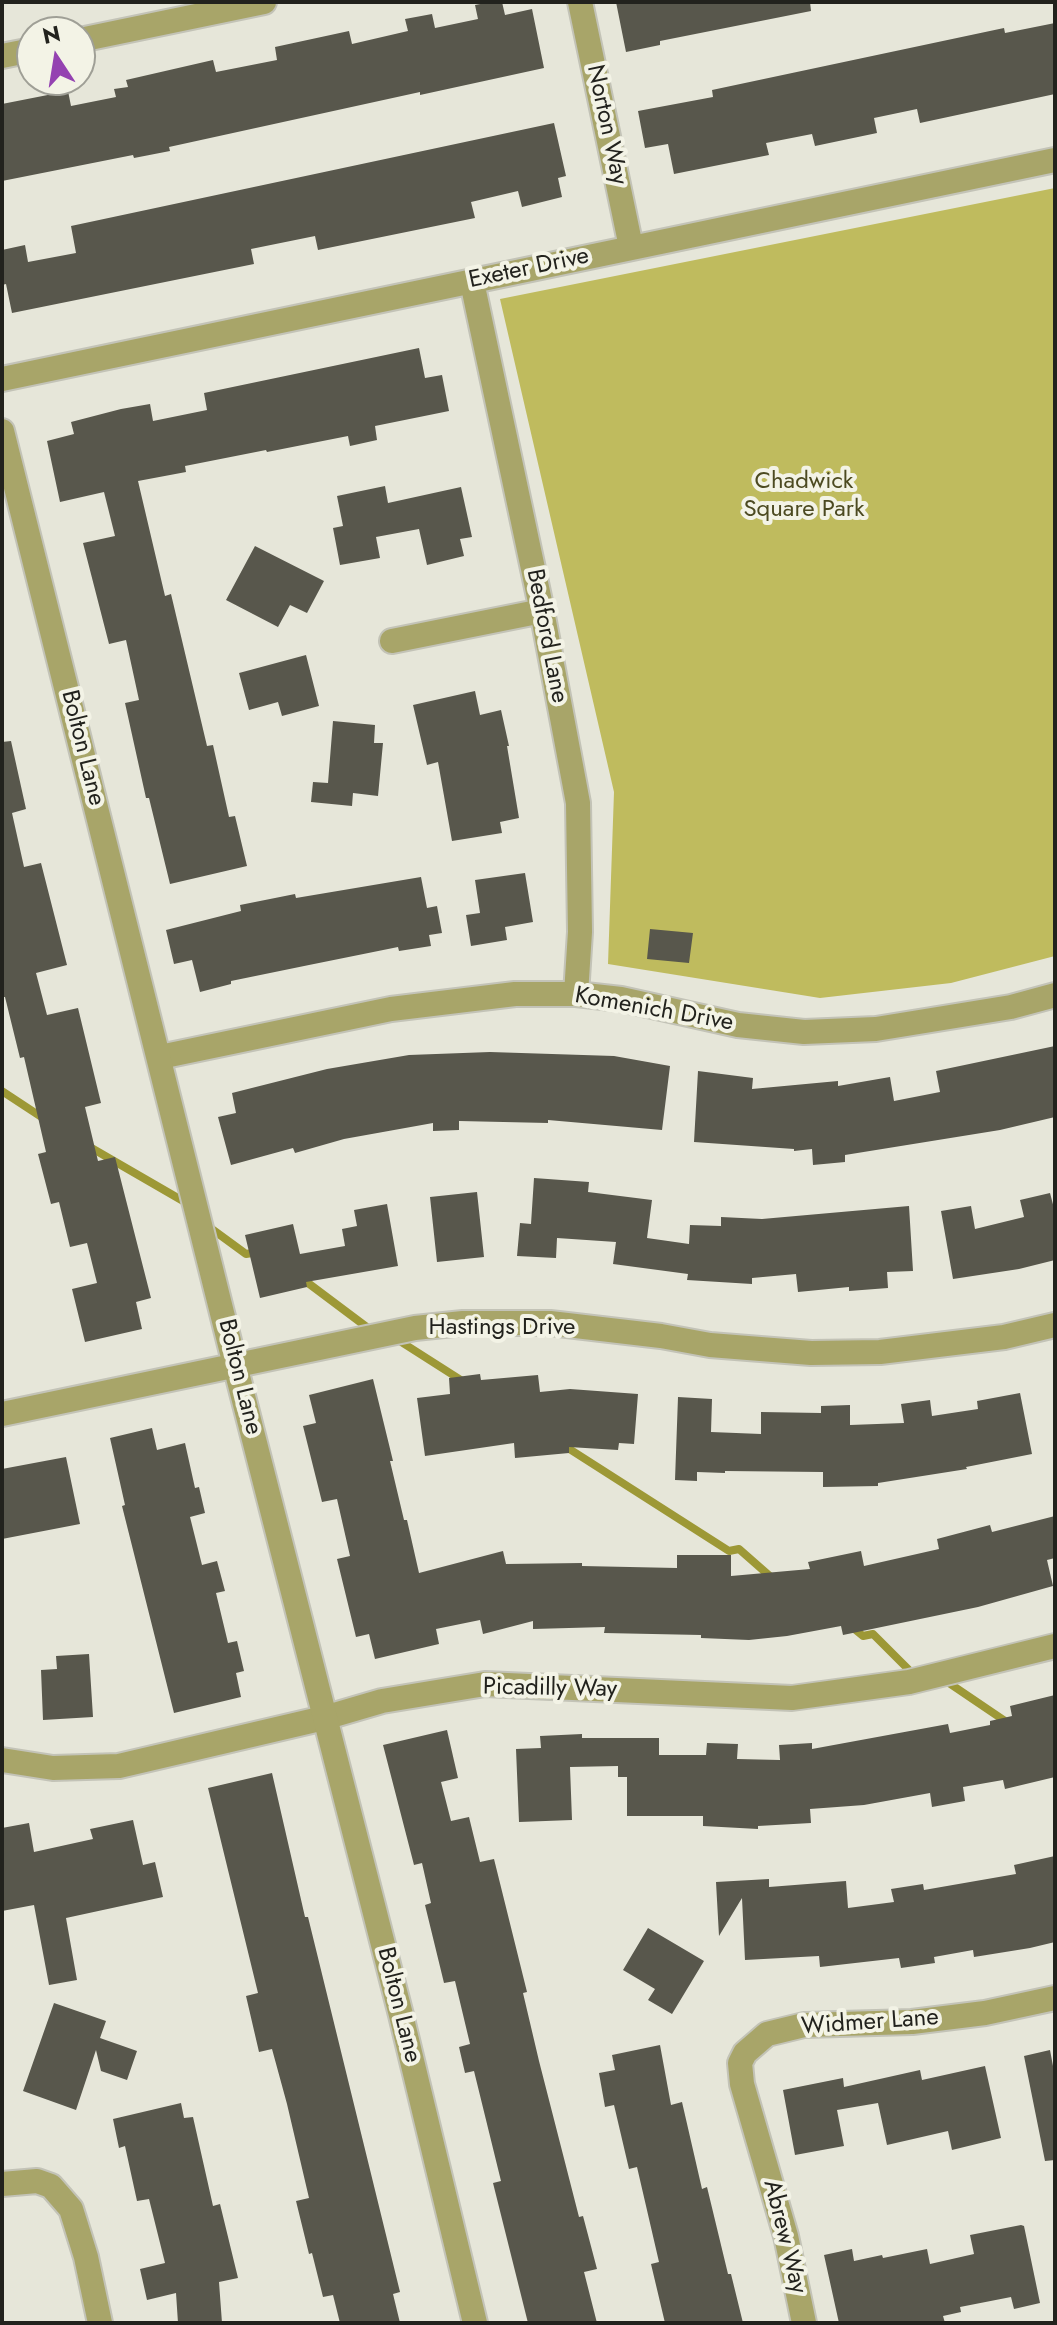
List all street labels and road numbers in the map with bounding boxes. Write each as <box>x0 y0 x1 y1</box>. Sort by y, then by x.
street label: Norton Way <box>579 62 633 188</box>
street label: Exeter Drive <box>466 242 592 296</box>
street label: Bedford Lane <box>519 567 573 705</box>
street label: Bolton Lane <box>54 687 110 809</box>
street label: Komenich Drive <box>572 982 736 1038</box>
street label: Hastings Drive <box>429 1314 575 1342</box>
street label: Bolton Lane <box>211 1316 267 1438</box>
street label: Picadilly Way <box>483 1673 617 1705</box>
street label: Bolton Lane <box>370 1944 426 2066</box>
street label: Widmer Lane <box>800 2004 940 2042</box>
street label: Abrew Way <box>756 2177 812 2297</box>

